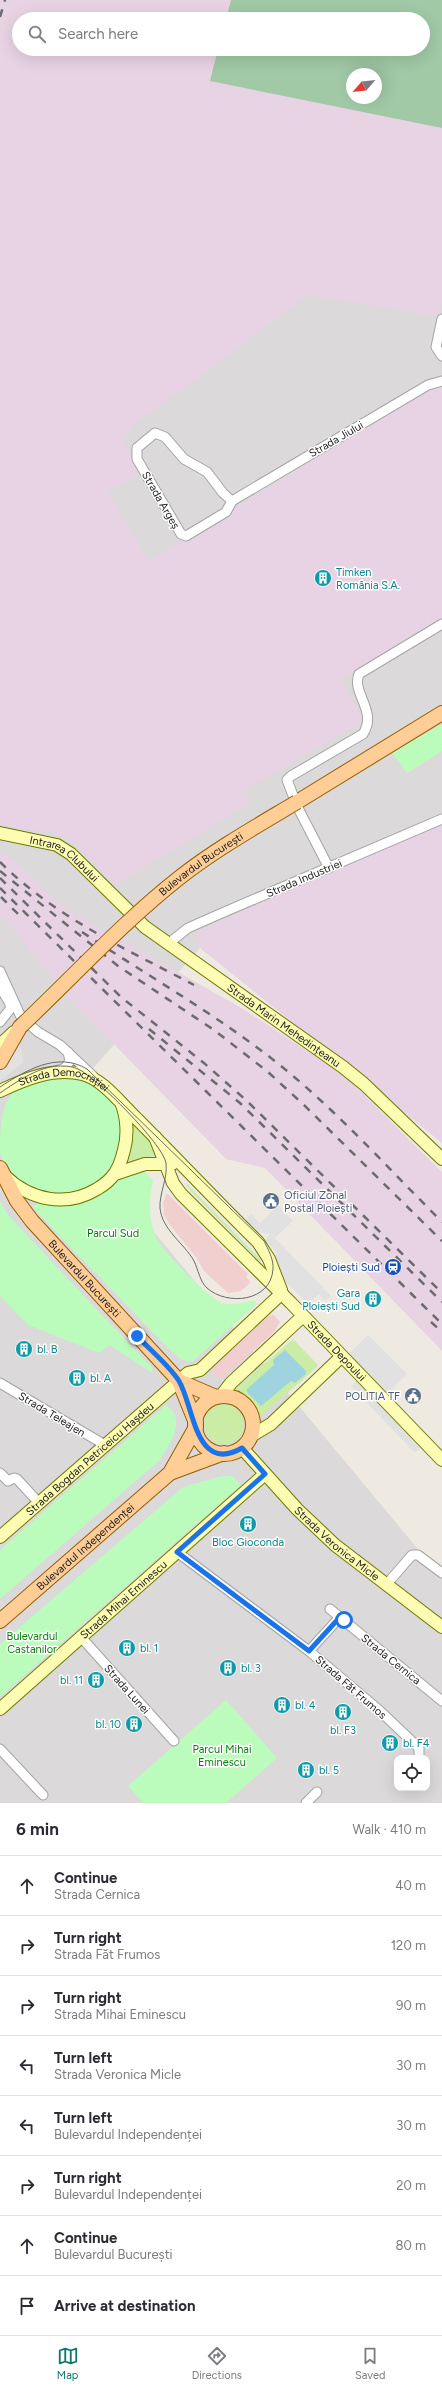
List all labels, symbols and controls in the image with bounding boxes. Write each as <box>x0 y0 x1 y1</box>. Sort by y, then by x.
search box <box>12 12 430 56</box>
icon: search <box>26 23 48 45</box>
text: Search here <box>58 25 138 43</box>
north arrow <box>346 68 382 104</box>
street label: Strada Jiului <box>307 419 366 460</box>
street label: Strada Argeș <box>139 469 182 531</box>
place label: Timken România S.A. <box>336 566 400 592</box>
building icon: Timken România S.A. <box>313 568 333 588</box>
street label: Bulevardul București <box>156 830 246 899</box>
street label: Intrarea Clubului <box>28 833 101 885</box>
street label: Strada Industriei <box>264 857 344 900</box>
street label: Strada Marin Mehedințeanu <box>224 981 343 1070</box>
street label: Strada Democrației <box>16 1066 112 1094</box>
place label: Oficiul Zonal Postal Ploiești <box>284 1189 352 1215</box>
public building icon: Oficiul Zonal Postal Ploiești <box>261 1191 281 1211</box>
park label: Parcul Sud <box>87 1227 139 1240</box>
street label: Bulevardul București <box>46 1237 123 1320</box>
station icon: Ploiești Sud <box>383 1257 403 1277</box>
place label: Ploiești Sud <box>322 1261 380 1274</box>
place label: Gara Ploiești Sud <box>302 1287 360 1313</box>
building icon: Gara Ploiești Sud <box>363 1289 383 1309</box>
street label: Strada Depoului <box>304 1318 369 1384</box>
route end <box>128 1327 146 1345</box>
building icon: bl. B <box>14 1339 34 1359</box>
place label: bl. B <box>37 1343 58 1356</box>
building icon: bl. A <box>67 1368 87 1388</box>
place label: bl. A <box>90 1372 112 1385</box>
public building icon: POLITIA TF <box>403 1386 423 1406</box>
street label: Strada Teleajen <box>16 1389 87 1439</box>
place label: POLITIA TF <box>345 1390 400 1403</box>
street label: Strada Bogdan Petriceicu Hașdeu <box>23 1400 157 1518</box>
street label: Bulevardul Independenței <box>34 1501 137 1593</box>
street label: Strada Veronica Micle <box>291 1504 382 1584</box>
building icon: Bloc Gioconda <box>238 1514 258 1534</box>
place label: Bloc Gioconda <box>212 1536 284 1549</box>
street label: Strada Mihai Eminescu <box>78 1558 170 1642</box>
route start <box>335 1611 353 1629</box>
park label: Bulevardul Castanilor <box>6 1630 58 1656</box>
street label: Strada Cernica <box>358 1631 423 1687</box>
building icon: bl. 1 <box>117 1638 137 1658</box>
place label: bl. 1 <box>140 1642 158 1655</box>
street label: Strada Făt Frumos <box>312 1653 389 1722</box>
building icon: bl. 3 <box>218 1658 238 1678</box>
street label: Strada Lunei <box>101 1662 152 1717</box>
place label: bl. 3 <box>241 1662 261 1675</box>
building icon: bl. 11 <box>86 1670 106 1690</box>
place label: bl. 11 <box>60 1674 83 1687</box>
building icon: bl. 4 <box>272 1695 292 1715</box>
place label: bl. 4 <box>295 1699 316 1712</box>
building icon: bl. F3 <box>333 1702 353 1722</box>
building icon: bl. 10 <box>124 1714 144 1734</box>
place label: bl. 10 <box>96 1718 121 1731</box>
place label: bl. F3 <box>330 1724 356 1737</box>
building icon: bl. F4 <box>380 1733 400 1753</box>
place label: bl. F4 <box>403 1737 430 1750</box>
park label: Parcul Mihai Eminescu <box>193 1743 251 1769</box>
map controls <box>394 1755 430 1791</box>
button: locate <box>394 1755 430 1791</box>
building icon: bl. 5 <box>296 1760 316 1780</box>
place label: bl. 5 <box>319 1764 339 1777</box>
text: 6 min <box>16 1819 59 1839</box>
text: Walk · 410 m <box>352 1822 426 1837</box>
text: Continue <box>54 1869 117 1887</box>
icon: ahead <box>16 1875 38 1897</box>
text: 40 m <box>395 1878 426 1893</box>
text: Strada Cernica <box>54 1887 140 1902</box>
text: Turn right <box>54 1929 122 1947</box>
icon: right <box>16 1935 38 1957</box>
text: 120 m <box>391 1938 426 1953</box>
text: Strada Făt Frumos <box>54 1947 160 1962</box>
text: Turn right <box>54 1989 122 2007</box>
icon: right <box>16 1995 38 2017</box>
text: 90 m <box>396 1998 426 2013</box>
text: Strada Mihai Eminescu <box>54 2007 186 2022</box>
text: Turn left <box>54 2049 112 2067</box>
icon: left <box>16 2055 38 2077</box>
text: 30 m <box>396 2058 426 2073</box>
text: Strada Veronica Micle <box>54 2067 181 2082</box>
text: Turn left <box>54 2109 112 2127</box>
icon: left <box>16 2115 38 2137</box>
text: 30 m <box>396 2118 426 2133</box>
text: Bulevardul Independenței <box>54 2127 202 2142</box>
text: Turn right <box>54 2169 122 2187</box>
icon: right <box>16 2175 38 2197</box>
text: 20 m <box>396 2178 426 2193</box>
text: Bulevardul Independenței <box>54 2187 202 2202</box>
text: Continue <box>54 2229 117 2247</box>
icon: ahead <box>16 2235 38 2257</box>
text: 80 m <box>395 2238 426 2253</box>
text: Bulevardul București <box>54 2247 173 2262</box>
icon: arrive <box>16 2295 38 2317</box>
text: Arrive at destination <box>54 2297 195 2315</box>
tab: Map <box>57 2345 79 2382</box>
tab: Directions <box>192 2345 242 2382</box>
tab: Saved <box>355 2345 385 2382</box>

